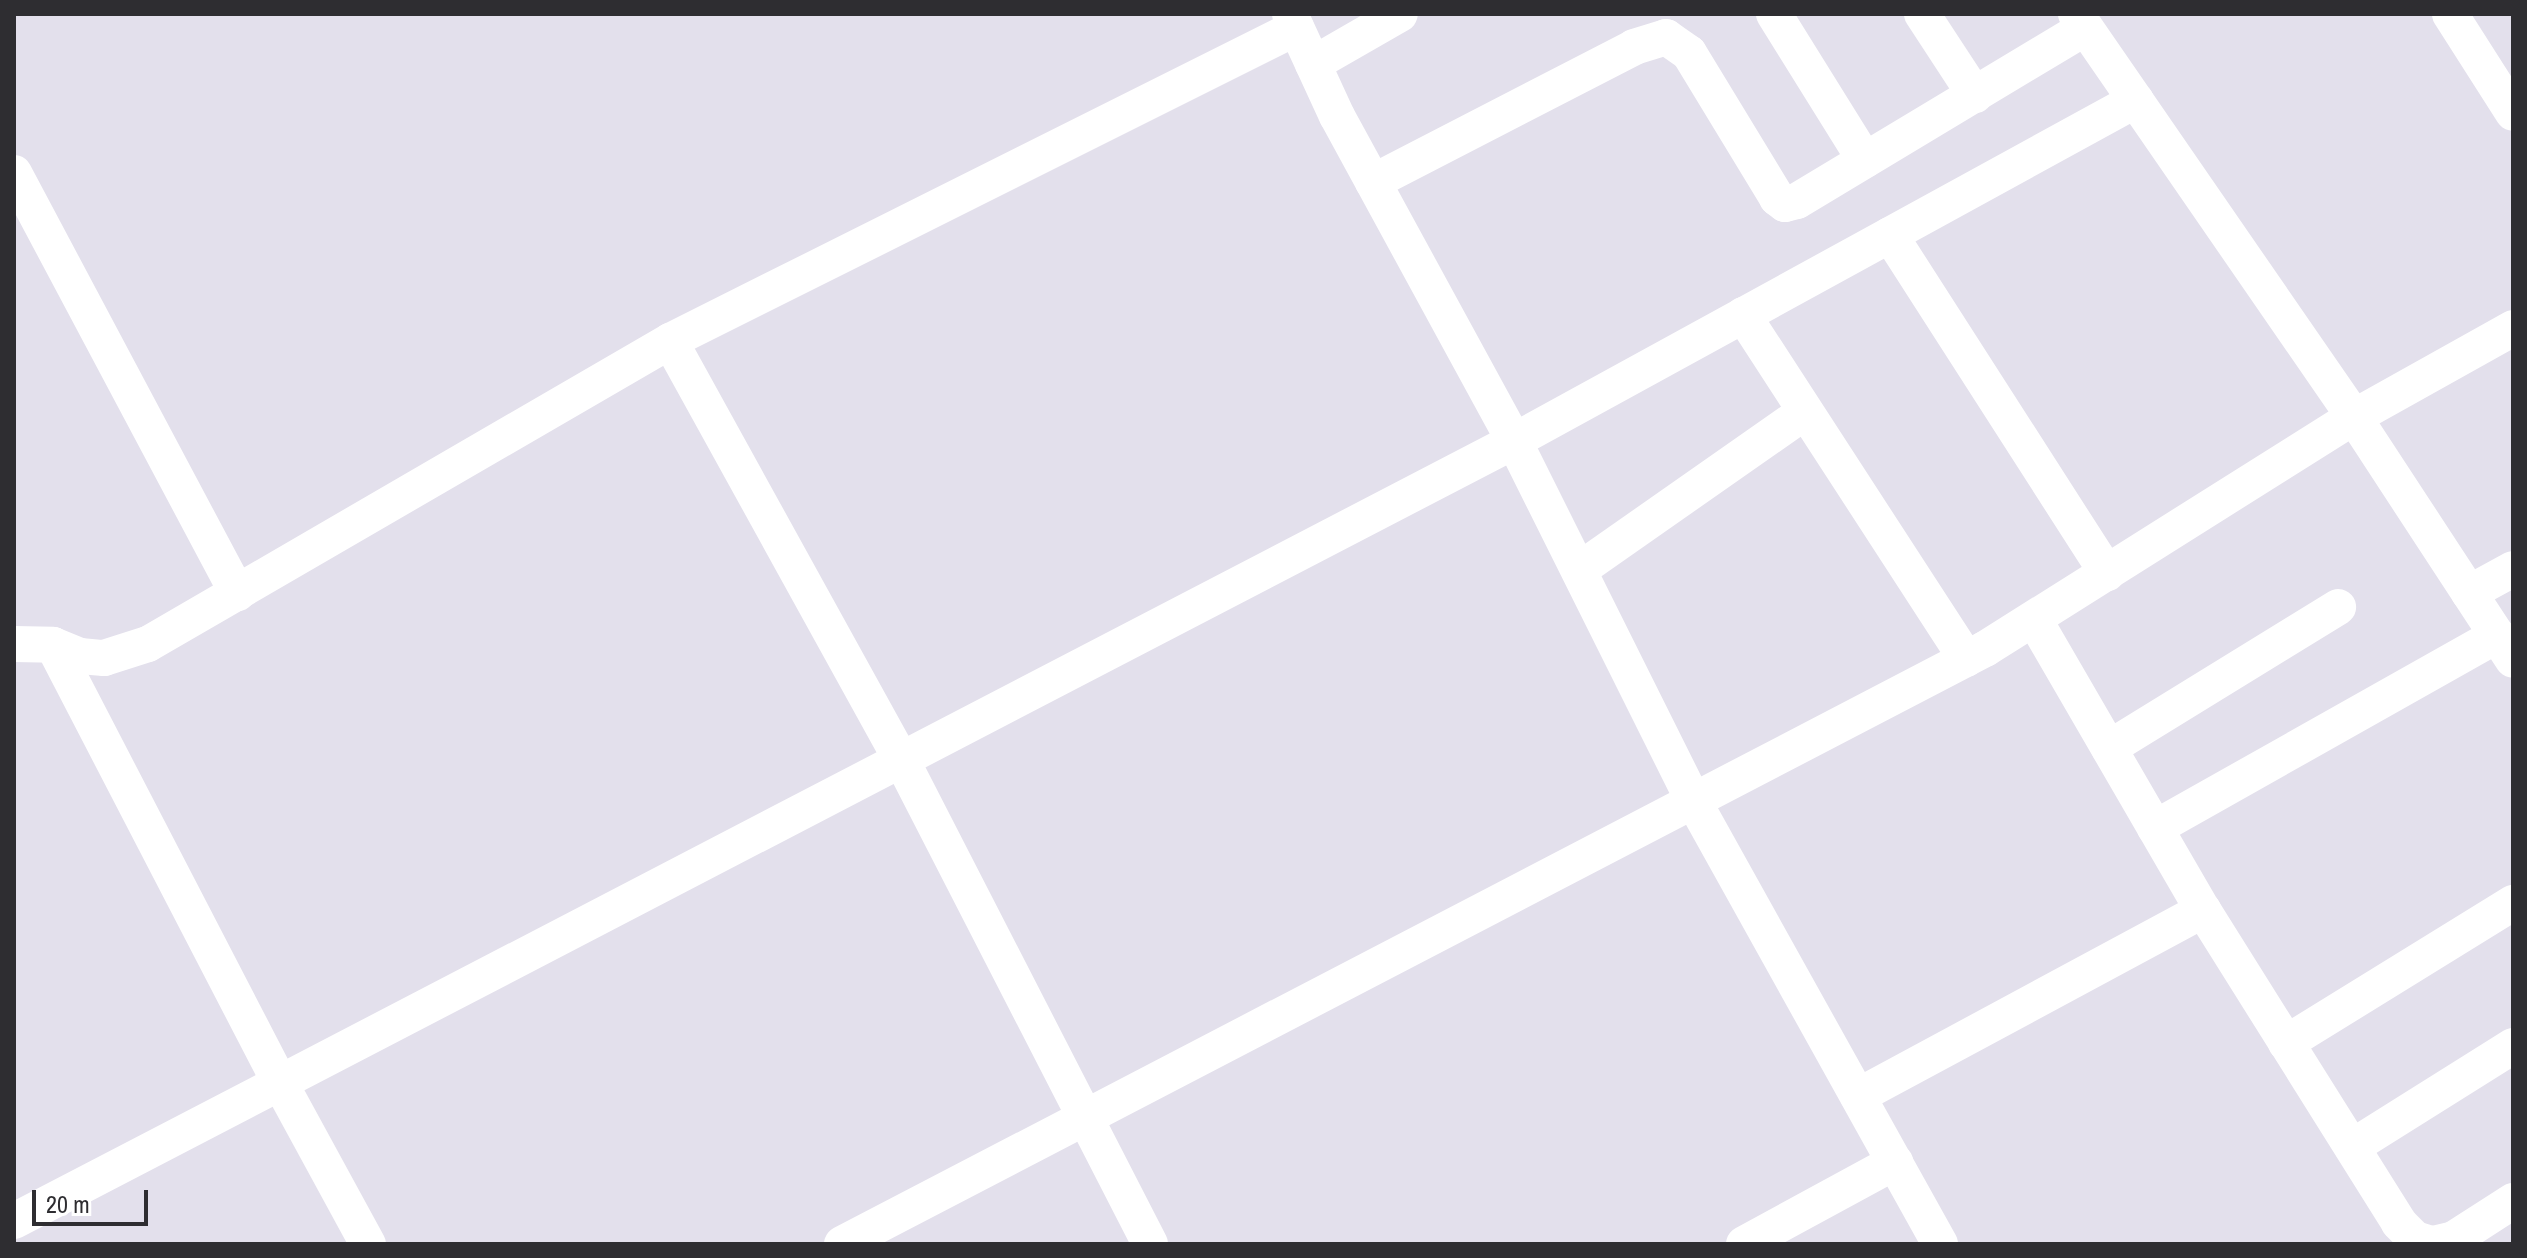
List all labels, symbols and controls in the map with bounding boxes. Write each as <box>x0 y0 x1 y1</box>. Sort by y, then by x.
scale bar <box>36 1174 152 1224</box>
text: 20 m <box>46 1188 90 1220</box>

